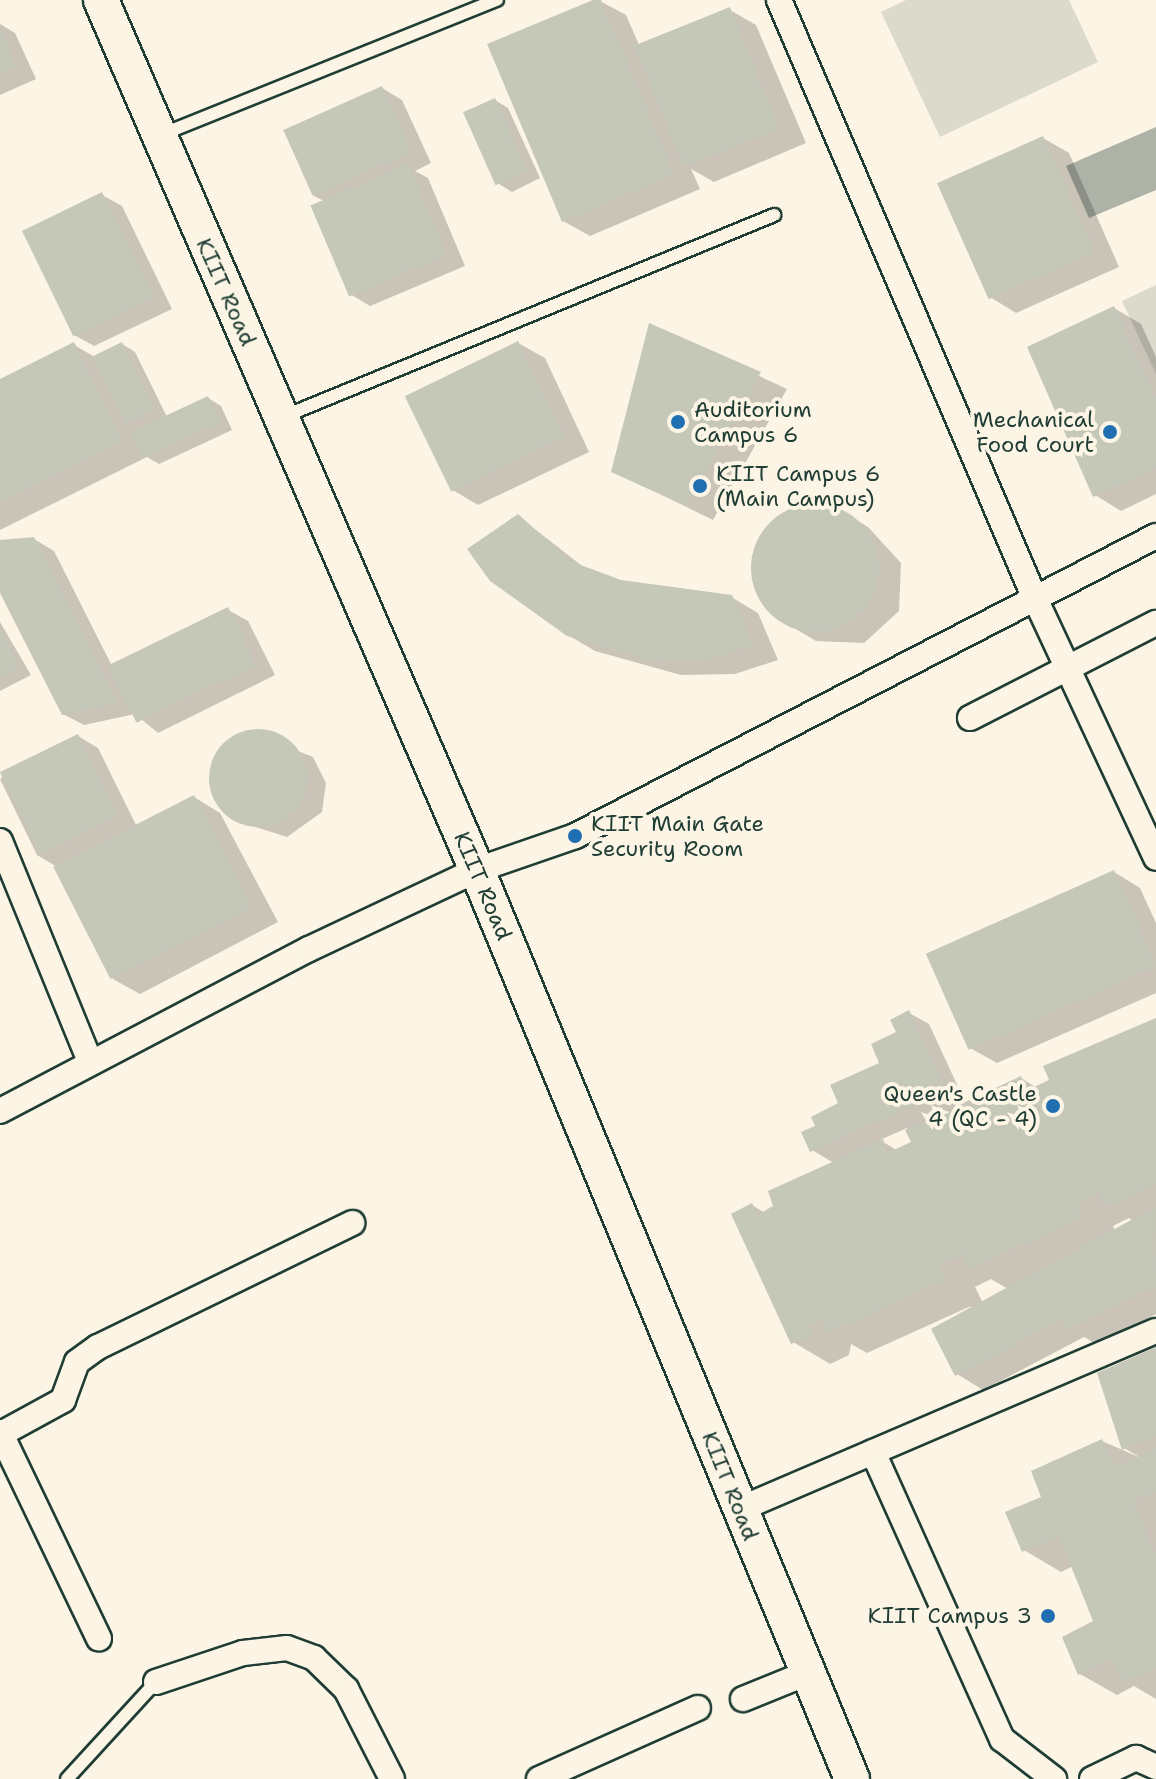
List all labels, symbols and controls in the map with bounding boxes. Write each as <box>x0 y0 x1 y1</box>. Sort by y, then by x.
street label: KIIT Road <box>191 234 261 350</box>
place label: Auditorium Campus 6 <box>694 396 812 448</box>
place label: Mechanical Food Court <box>973 406 1094 458</box>
marker: Auditorium Campus 6 <box>669 413 687 431</box>
marker: Mechanical Food Court <box>1101 423 1119 441</box>
place label: KIIT Campus 6 (Main Campus) <box>716 460 880 512</box>
marker: KIIT Campus 6 (Main Campus) <box>691 477 709 495</box>
place label: KIIT Main Gate Security Room <box>591 810 764 862</box>
marker: KIIT Main Gate Security Room <box>566 827 584 845</box>
street label: KIIT Road <box>448 828 518 944</box>
place label: Queen's Castle 4 (QC - 4) <box>883 1080 1037 1132</box>
marker: Queen's Castle 4 (QC - 4) <box>1044 1097 1062 1115</box>
street label: KIIT Road <box>696 1428 764 1544</box>
place label: KIIT Campus 3 <box>868 1603 1032 1629</box>
marker: KIIT Campus 3 <box>1039 1607 1057 1625</box>

